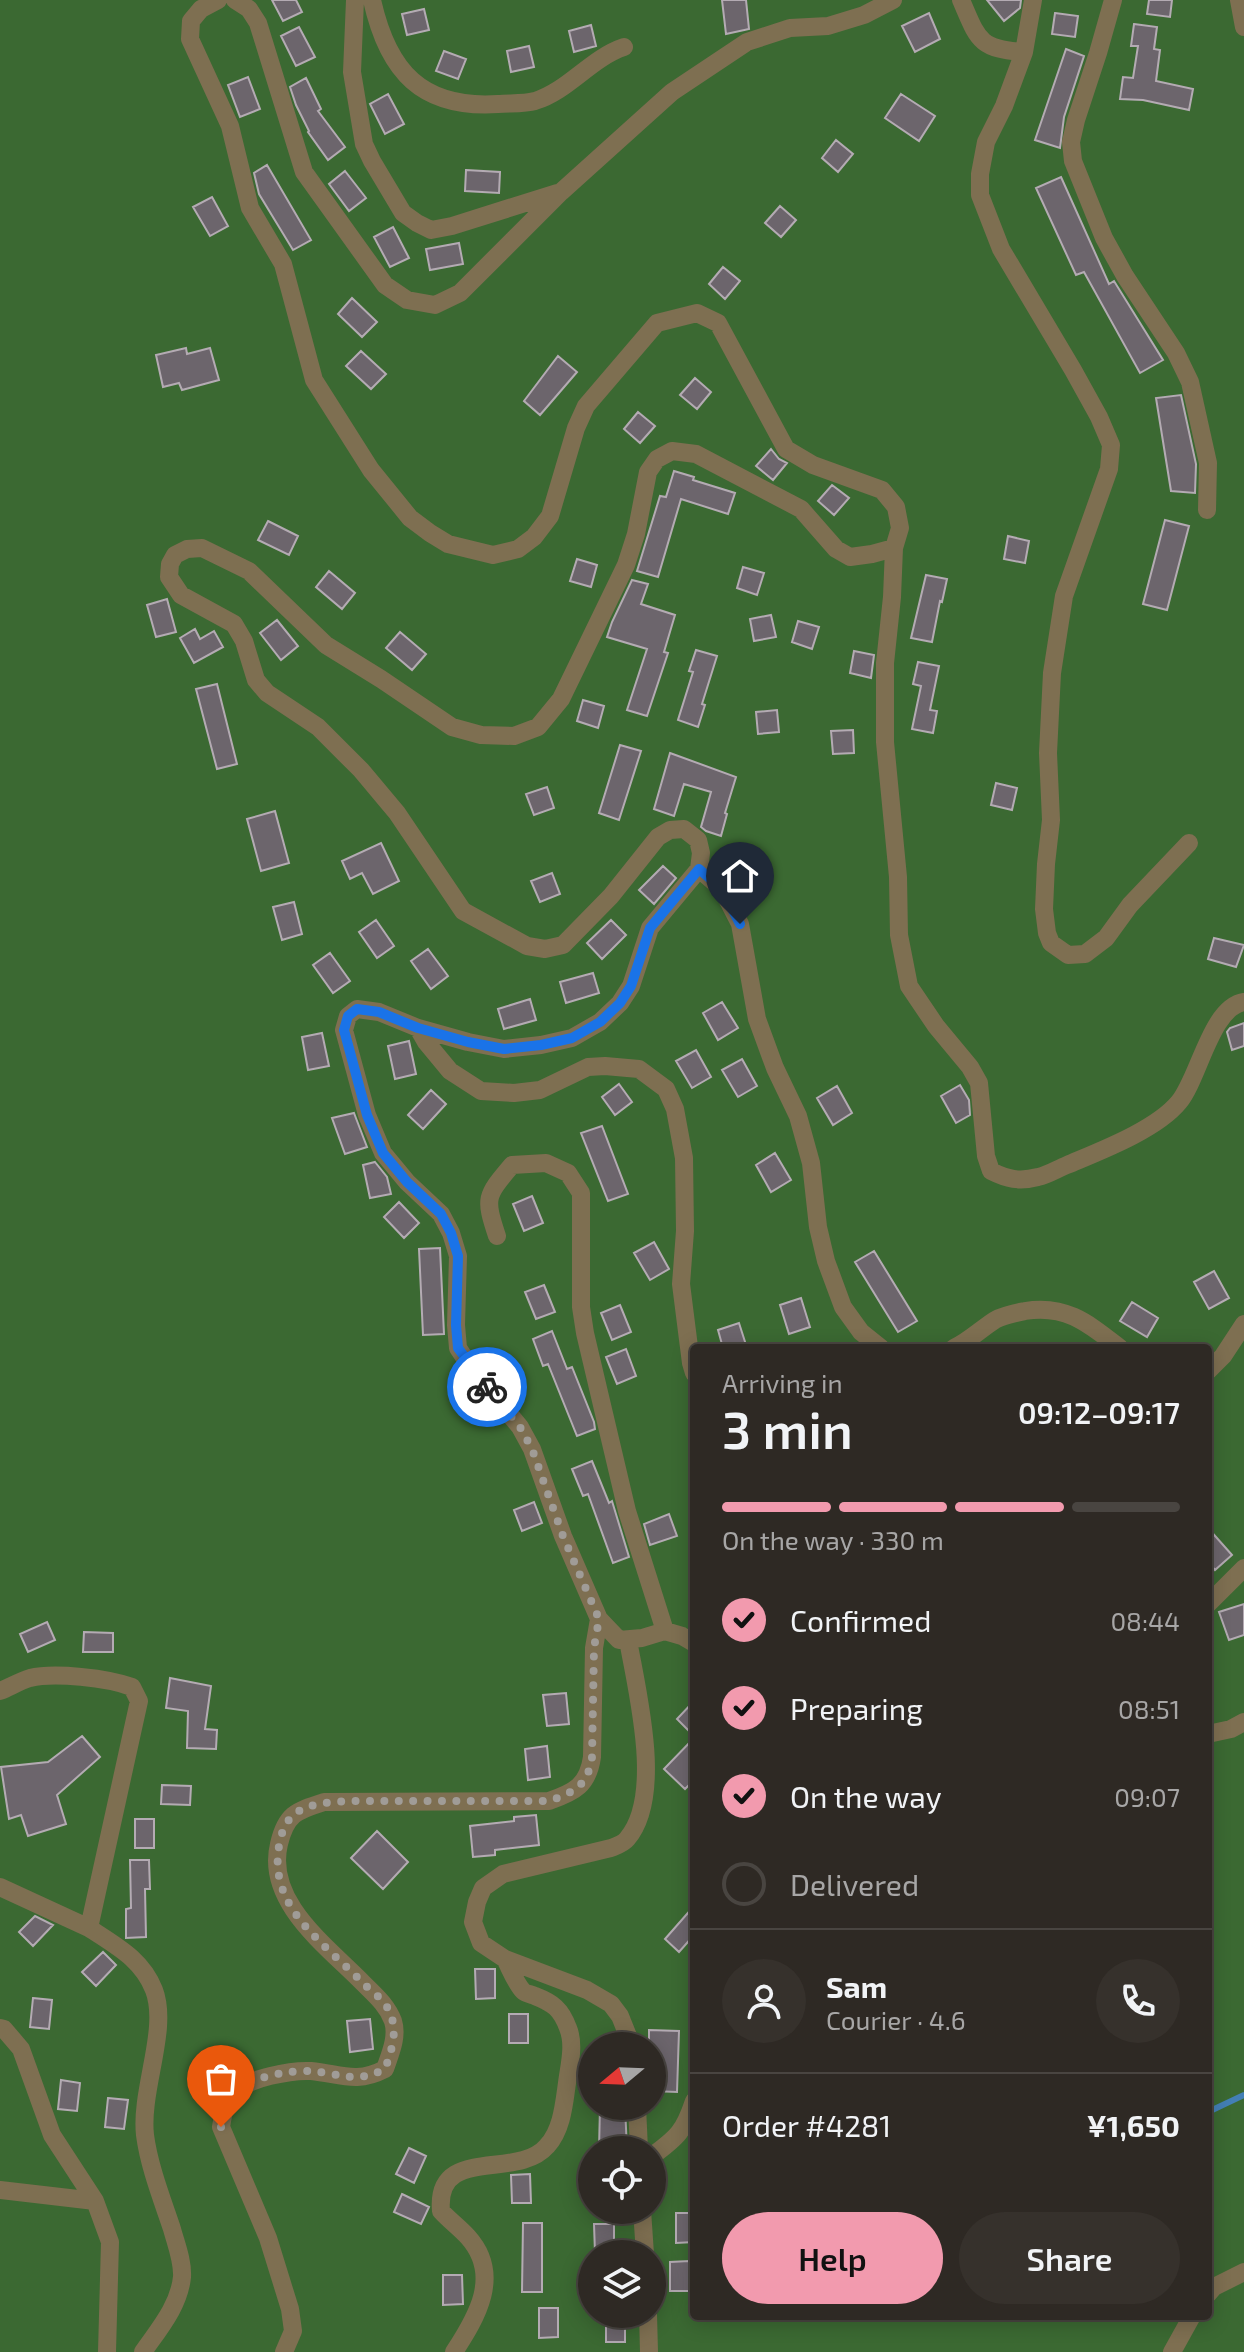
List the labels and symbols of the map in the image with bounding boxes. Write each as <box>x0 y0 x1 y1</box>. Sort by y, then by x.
pin <box>706 842 774 924</box>
courier <box>447 1347 527 1427</box>
north arrow <box>578 2032 666 2120</box>
pin <box>187 2045 255 2127</box>

